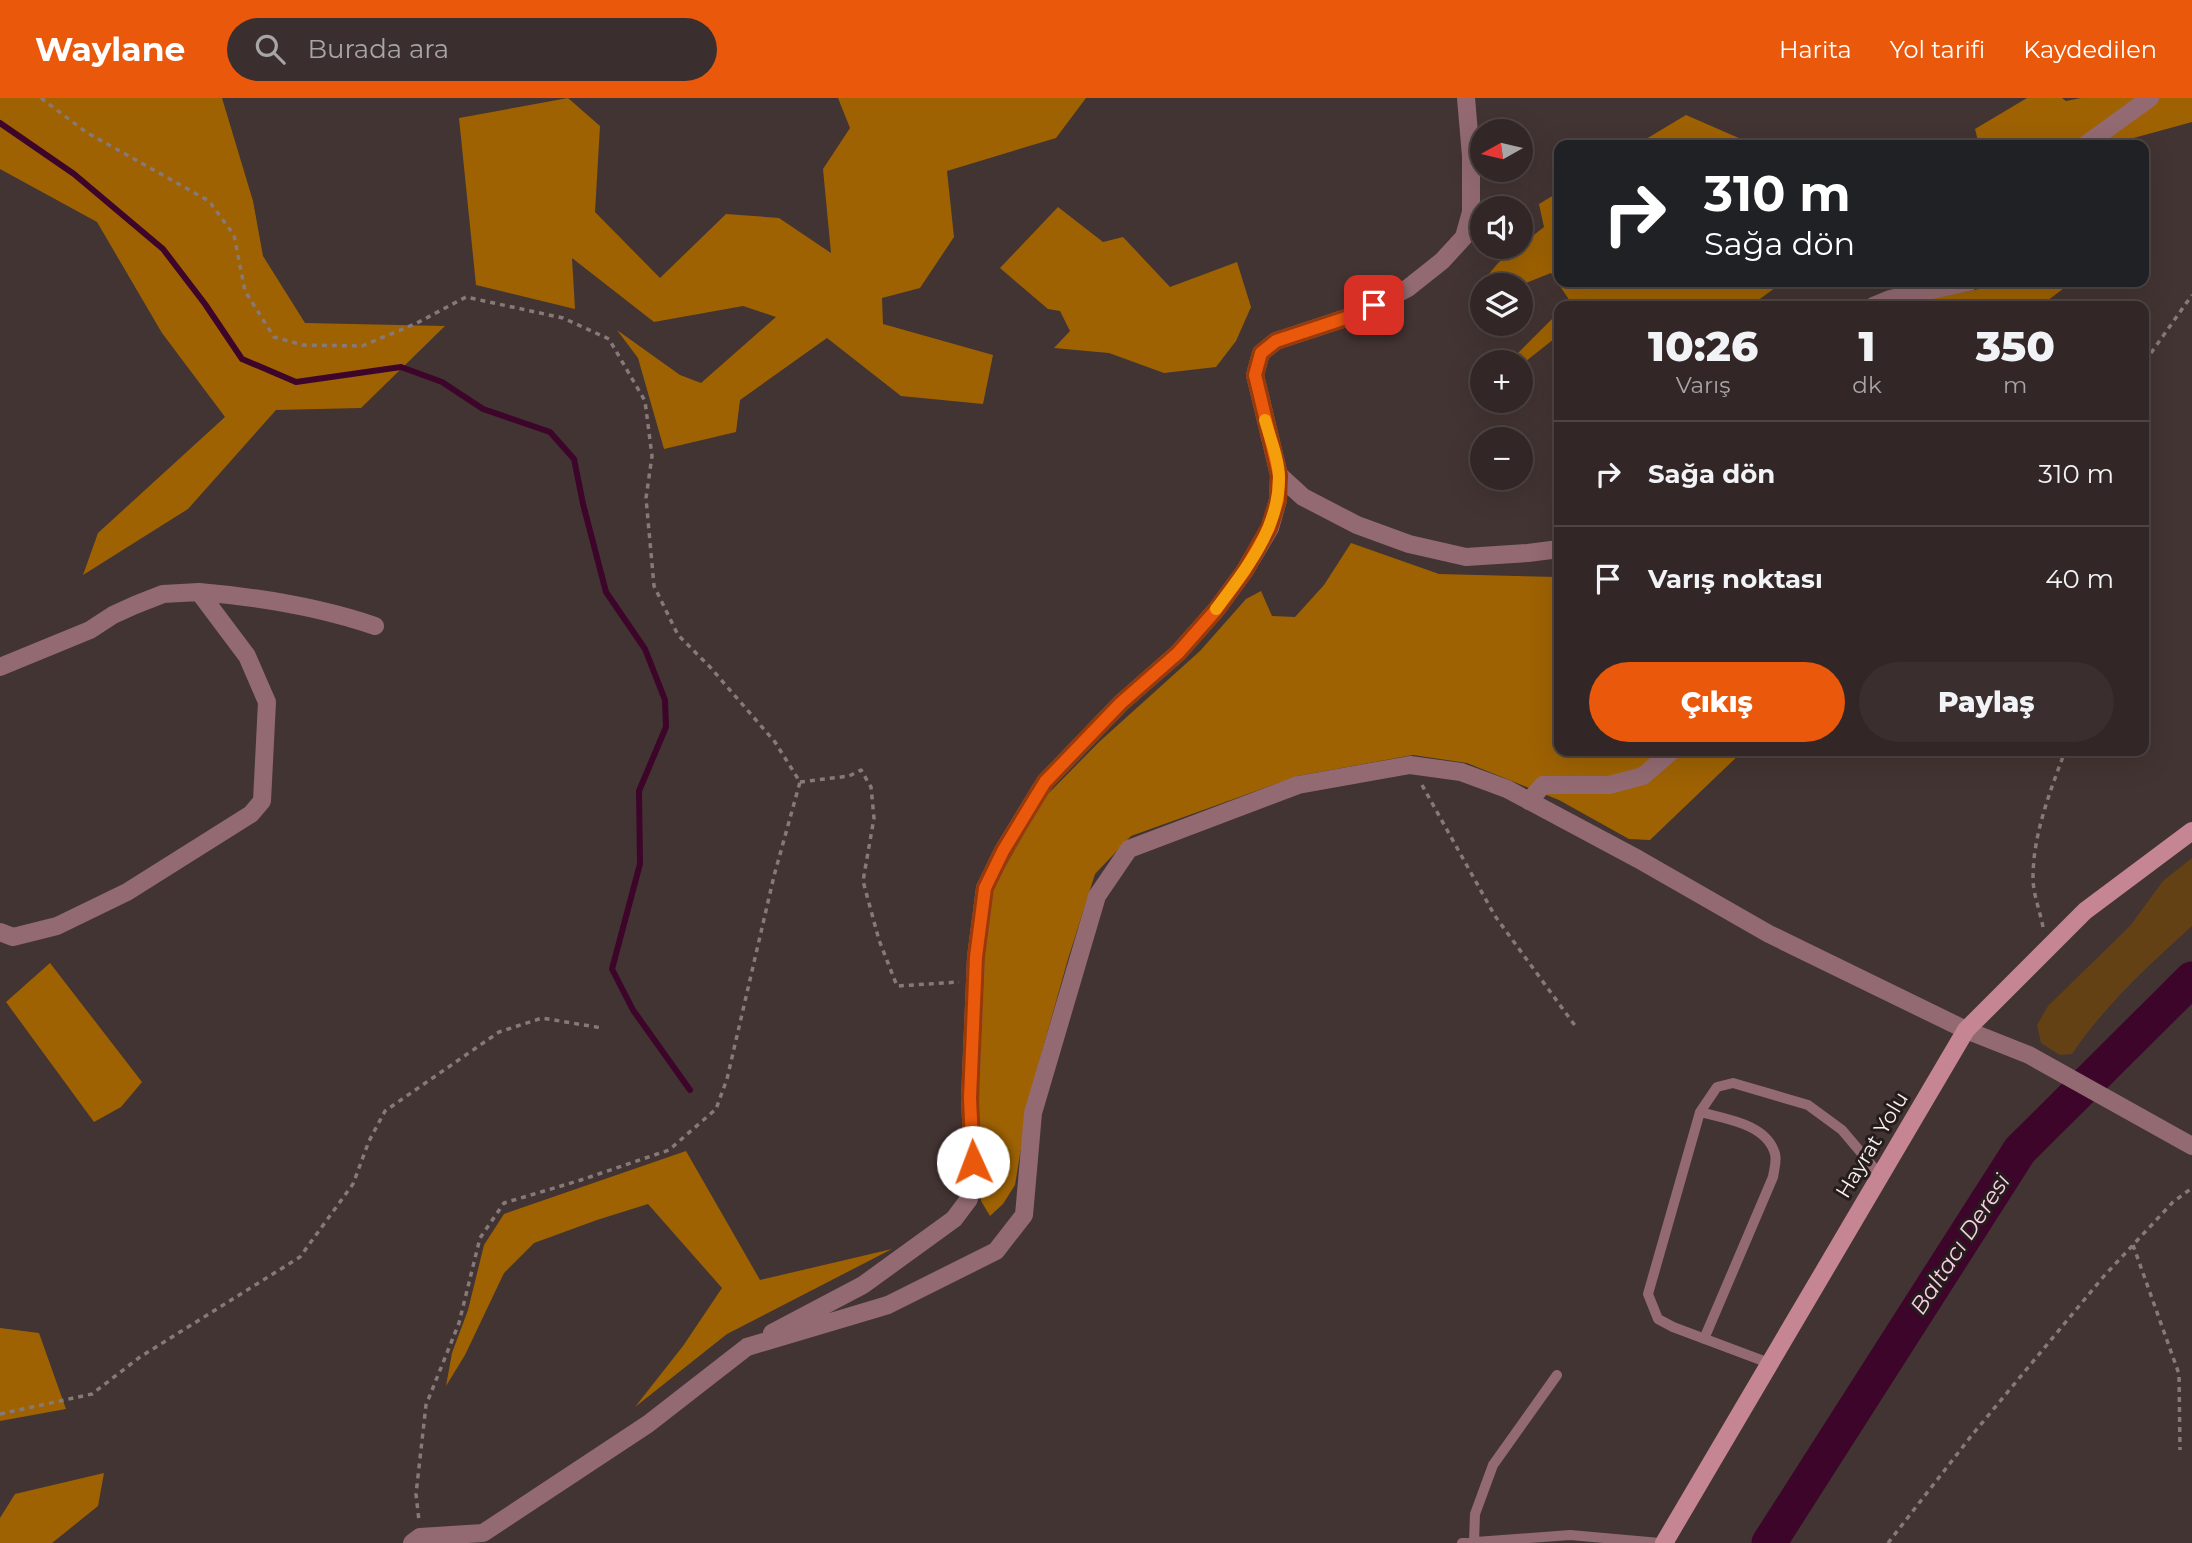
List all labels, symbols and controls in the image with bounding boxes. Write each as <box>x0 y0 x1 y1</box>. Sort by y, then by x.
search box <box>227 18 717 81</box>
text: Waylane <box>35 29 185 69</box>
icon: search <box>251 30 289 68</box>
text: Burada ara <box>307 33 449 65</box>
text: Harita <box>1779 35 1852 64</box>
text: Yol tarifi <box>1890 35 1985 64</box>
text: Kaydedilen <box>2023 35 2157 64</box>
north arrow <box>1470 119 1533 182</box>
map controls <box>1470 119 1533 490</box>
text: 310 m <box>1704 164 1851 223</box>
icon: right <box>1589 168 1680 259</box>
button: sound <box>1470 196 1533 259</box>
text: Sağa dön <box>1704 224 1855 263</box>
button: layers <box>1470 273 1533 336</box>
pin <box>1344 275 1404 335</box>
icon: arrive <box>1355 286 1393 324</box>
text: 10:26 <box>1648 320 1758 372</box>
text: 1 <box>1858 320 1875 372</box>
text: 350 <box>1976 320 2055 372</box>
button: + <box>1470 350 1533 413</box>
text: Varış <box>1676 371 1731 399</box>
text: dk <box>1852 371 1882 399</box>
text: m <box>2003 371 2028 399</box>
button: − <box>1470 427 1533 490</box>
icon: right <box>1589 455 1627 493</box>
text: Sağa dön <box>1648 458 1775 490</box>
text: 310 m <box>2038 458 2114 490</box>
icon: arrive <box>1589 560 1627 598</box>
text: Varış noktası <box>1648 563 1823 595</box>
text: 40 m <box>2045 563 2114 595</box>
button: Çıkış <box>1589 662 1845 742</box>
button: Paylaş <box>1859 662 2114 742</box>
street label: Hayrat Yolu <box>1830 1087 1913 1202</box>
position arrow <box>936 1125 1010 1199</box>
water label: Baltacı Deresi <box>1904 1168 2016 1320</box>

